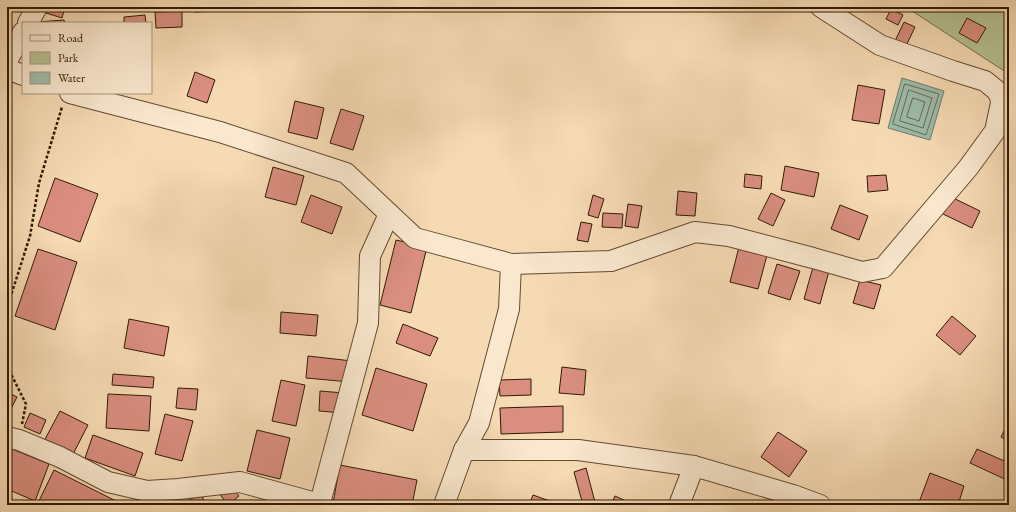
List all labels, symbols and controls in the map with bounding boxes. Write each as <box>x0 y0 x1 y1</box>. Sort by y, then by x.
legend <box>22 22 152 94</box>
text: Road <box>58 30 84 46</box>
text: Park <box>58 50 79 66</box>
text: Water <box>58 70 85 86</box>

